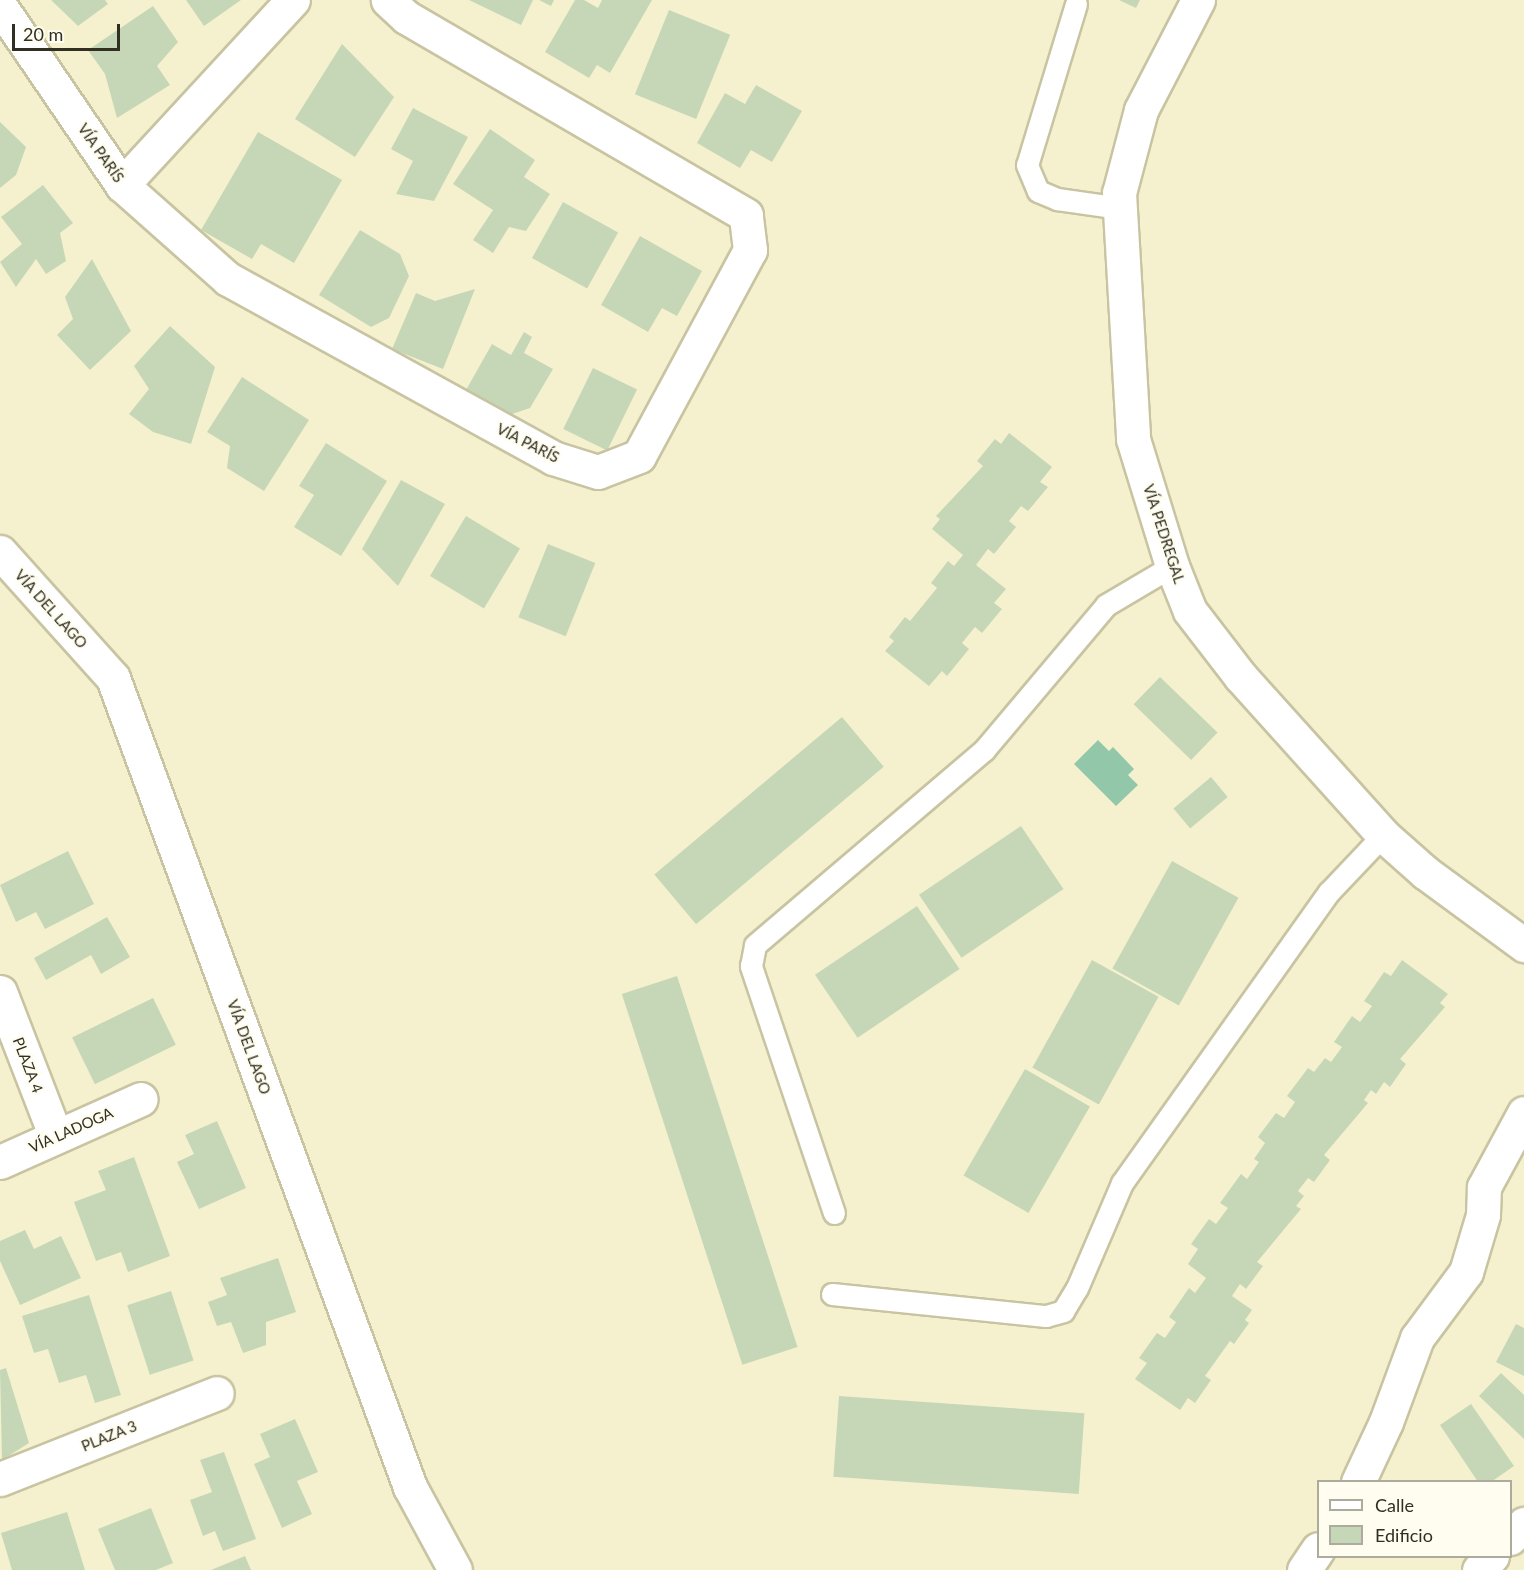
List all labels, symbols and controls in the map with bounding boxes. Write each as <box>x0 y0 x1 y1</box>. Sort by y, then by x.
scale bar <box>15 12 123 50</box>
text: 20 m <box>23 23 63 45</box>
street label: VÍA PARÍS <box>74 120 128 186</box>
street label: VÍA PARÍS <box>493 419 563 467</box>
street label: VÍA PEDREGAL <box>1139 482 1189 586</box>
street label: VÍA DEL LAGO <box>11 566 91 652</box>
street label: VÍA DEL LAGO <box>223 997 275 1097</box>
street label: PLAZA 4 <box>9 1034 47 1096</box>
street label: VÍA LADOGA <box>26 1103 116 1157</box>
street label: PLAZA 3 <box>78 1417 140 1455</box>
legend <box>1317 1480 1512 1558</box>
text: Calle <box>1375 1494 1414 1516</box>
text: Edificio <box>1375 1524 1433 1546</box>

